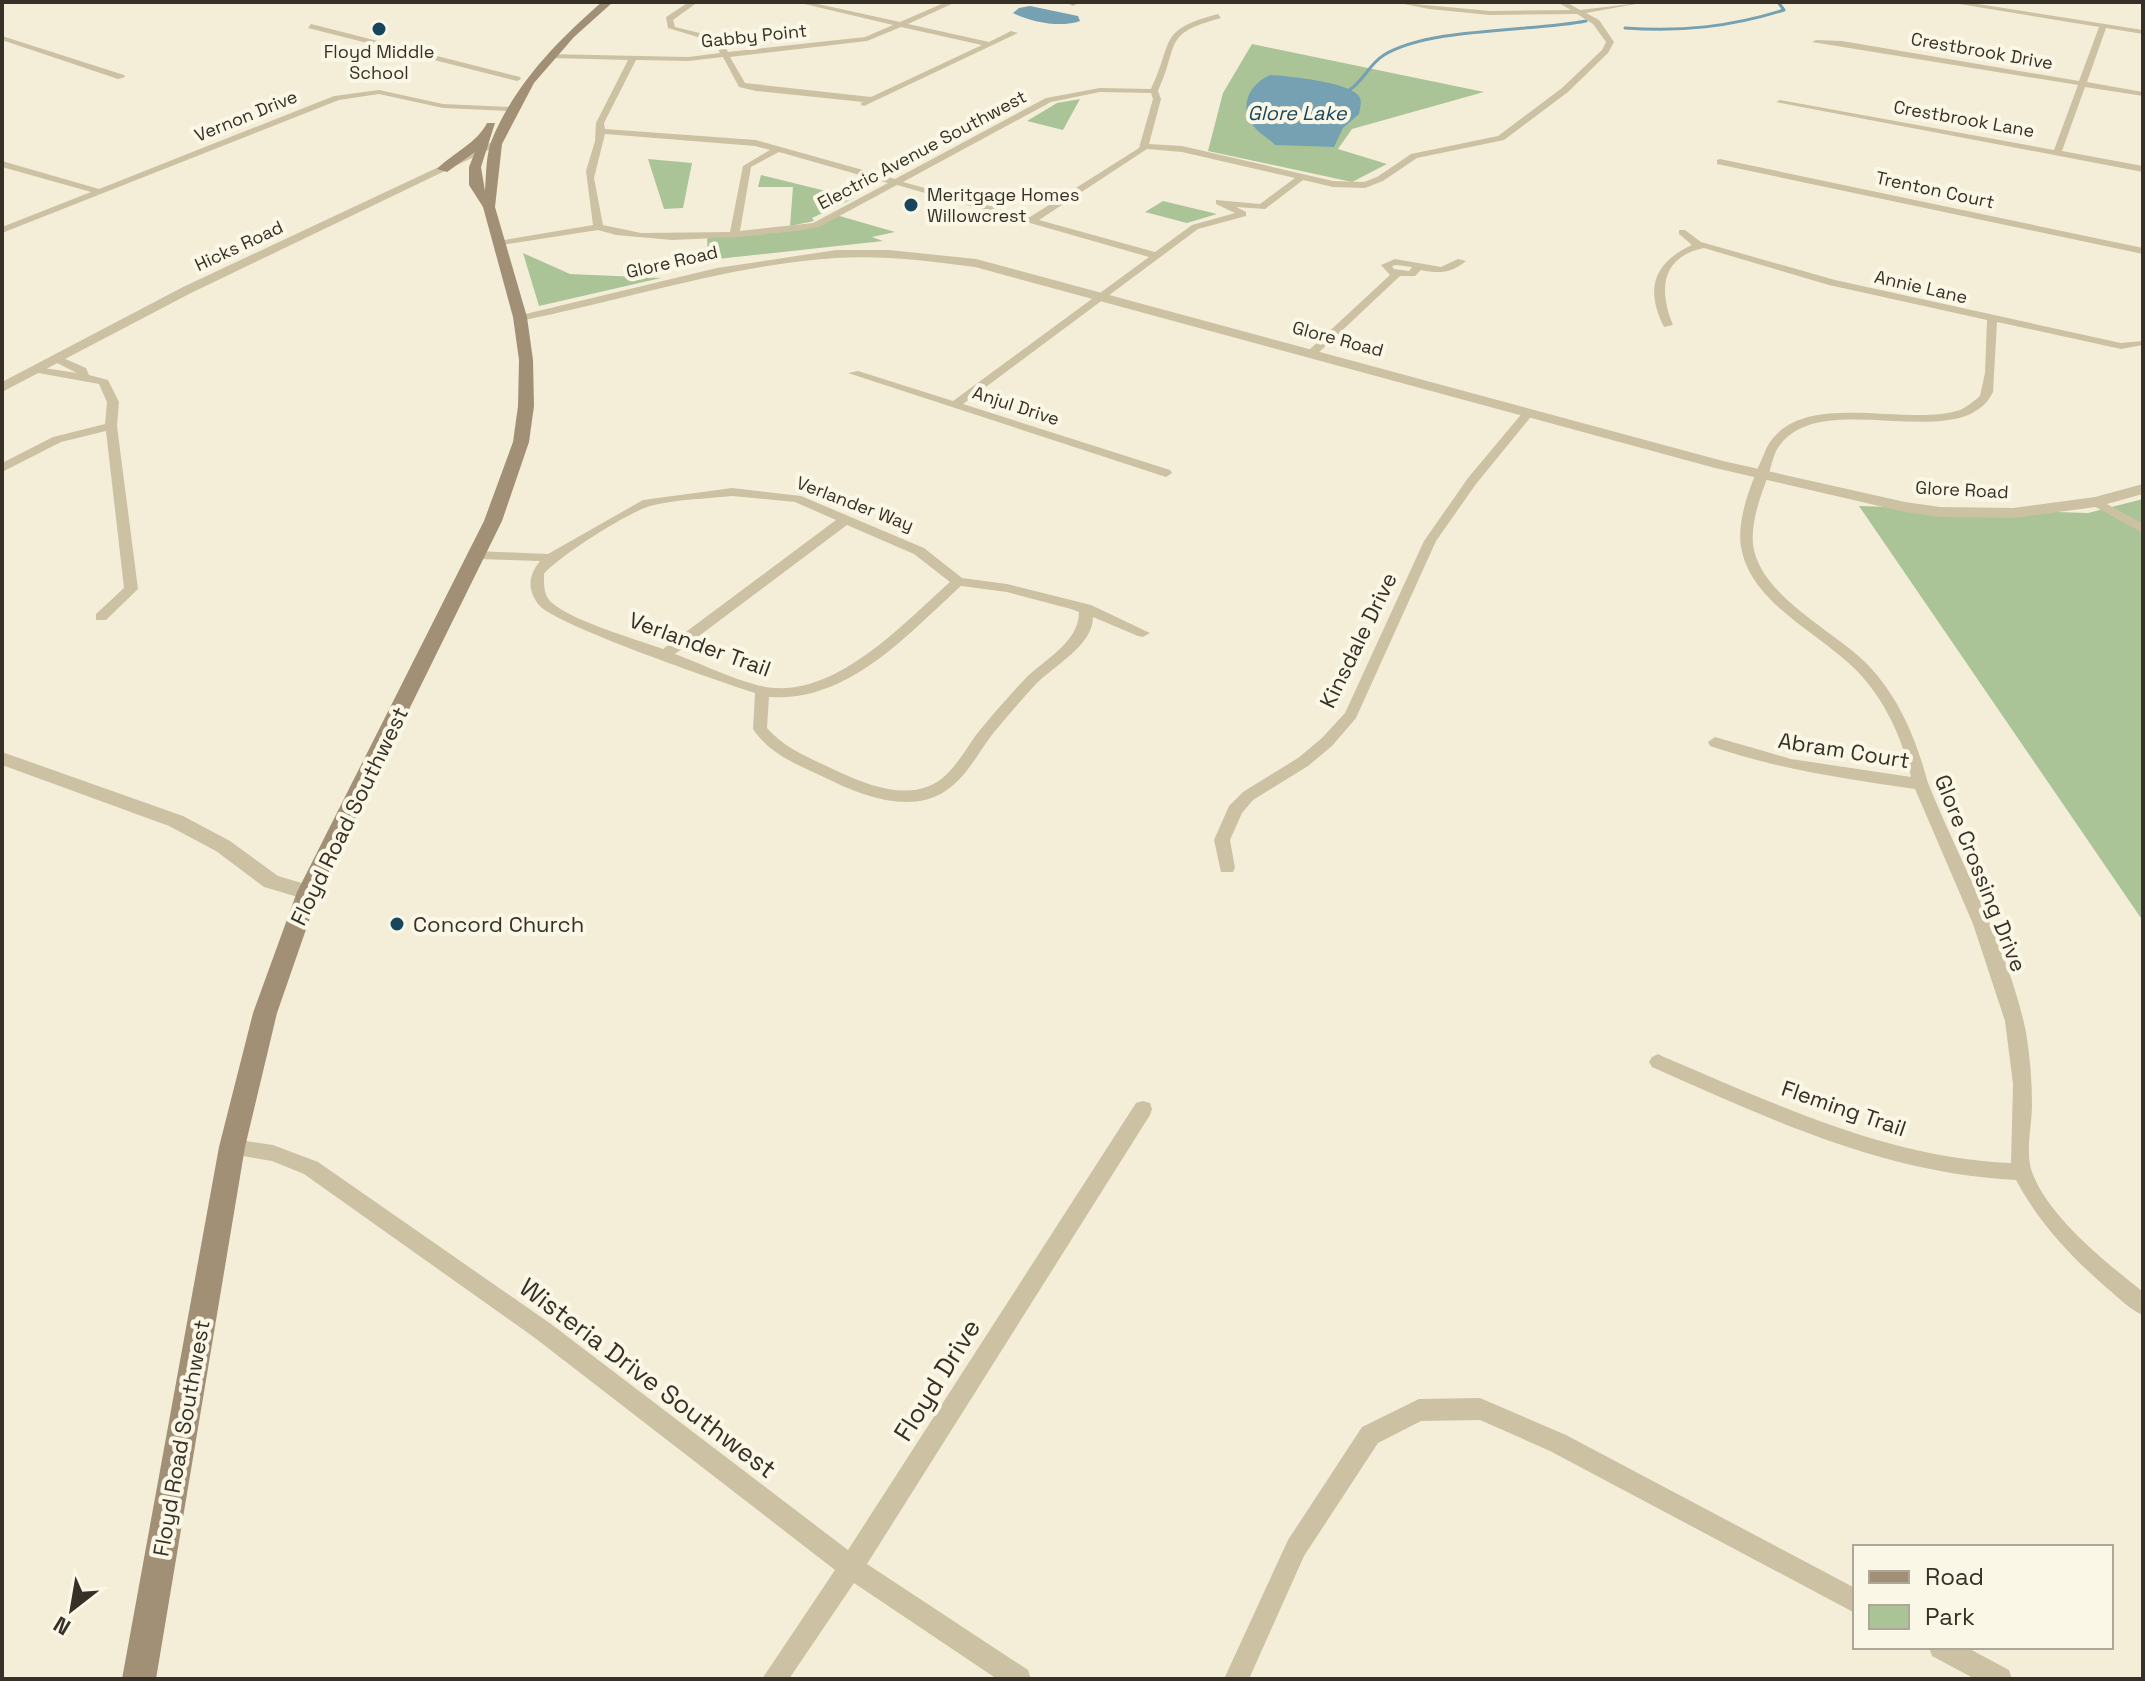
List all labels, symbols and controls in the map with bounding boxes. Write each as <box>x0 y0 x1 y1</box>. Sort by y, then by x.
street label: Gabby Point <box>700 19 808 52</box>
marker: Floyd Middle School <box>370 20 388 38</box>
street label: Crestbrook Drive <box>1909 27 2055 74</box>
place label: Floyd Middle School <box>324 40 434 84</box>
street label: Vernon Drive <box>191 84 301 147</box>
street label: Electric Avenue Southwest <box>813 85 1030 214</box>
street label: Crestbrook Lane <box>1892 95 2036 142</box>
water label: Glore Lake <box>1247 100 1348 126</box>
street label: Trenton Court <box>1874 166 1996 213</box>
place label: Meritgage Homes Willowcrest <box>927 183 1079 227</box>
marker: Meritgage Homes Willowcrest <box>902 196 920 214</box>
street label: Hicks Road <box>191 215 287 276</box>
street label: Glore Road <box>624 240 720 283</box>
street label: Annie Lane <box>1872 265 1970 308</box>
street label: Glore Road <box>1290 315 1386 362</box>
street label: Anjul Drive <box>970 381 1063 430</box>
street label: Verlander Way <box>793 471 917 536</box>
street label: Glore Road <box>1915 476 2009 503</box>
street label: Kinsdale Drive <box>1313 568 1403 712</box>
street label: Verlander Trail <box>625 605 775 683</box>
street label: Floyd Road Southwest <box>284 702 414 930</box>
street label: Abram Court <box>1776 726 1912 774</box>
street label: Glore Crossing Drive <box>1929 770 2033 976</box>
place label: Concord Church <box>413 910 584 938</box>
marker: Concord Church <box>388 915 406 933</box>
street label: Fleming Trail <box>1778 1074 1910 1142</box>
street label: Wisteria Drive Southwest <box>513 1270 783 1486</box>
street label: Floyd Drive <box>886 1312 988 1448</box>
street label: Floyd Road Southwest <box>146 1318 216 1558</box>
legend <box>1853 1545 2113 1649</box>
text: Road <box>1925 1561 1984 1592</box>
north arrow <box>32 1569 112 1649</box>
text: Park <box>1925 1601 1975 1632</box>
text: N <box>48 1610 75 1642</box>

